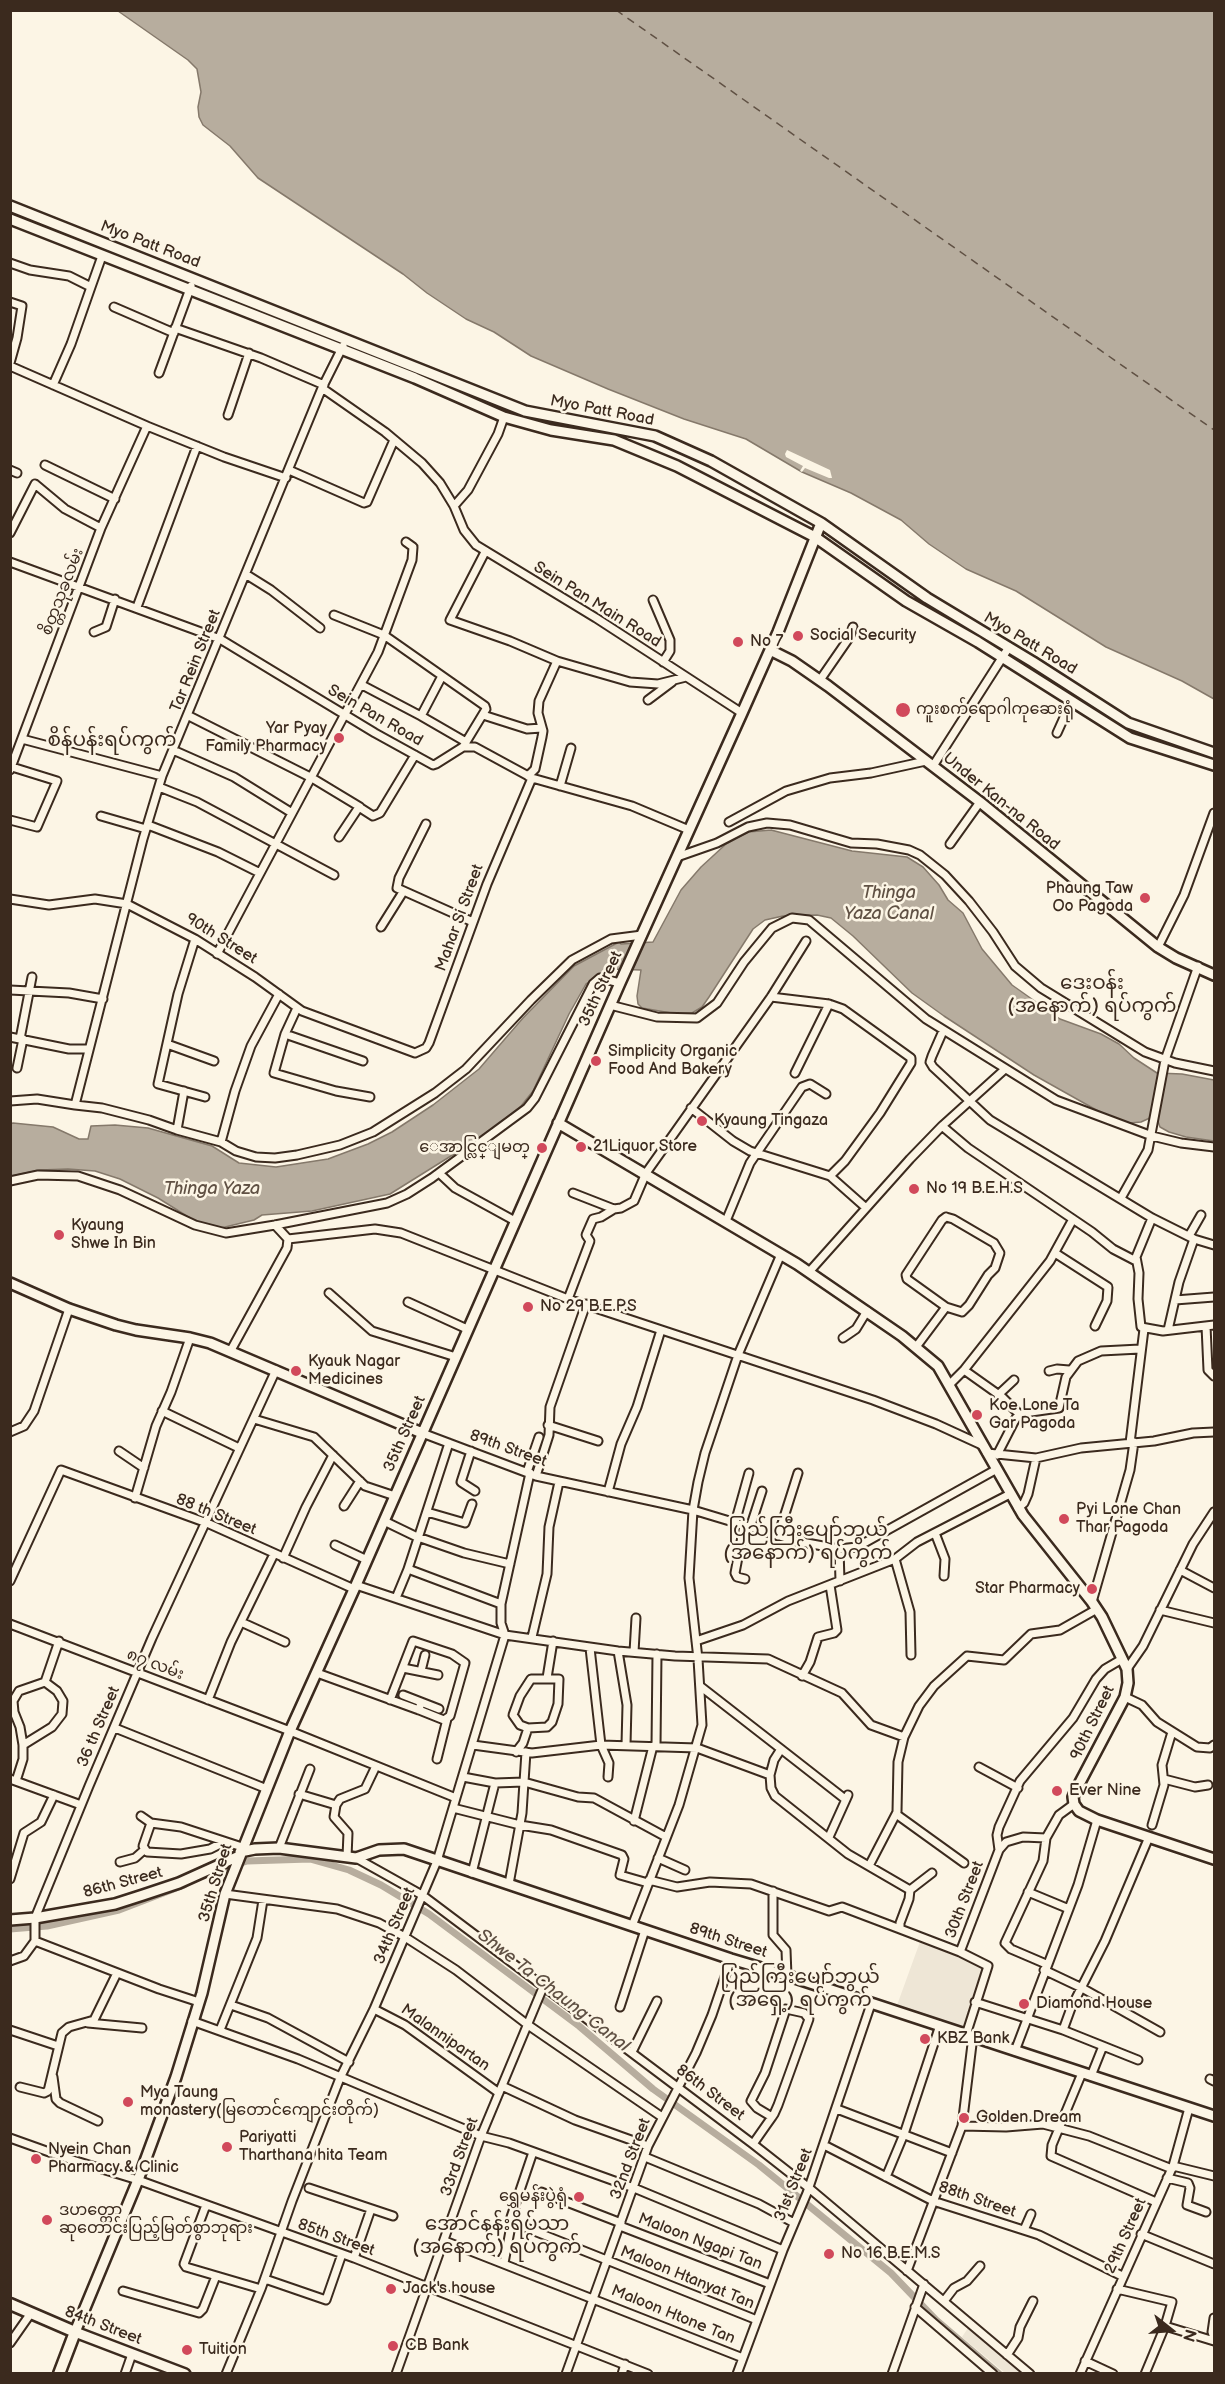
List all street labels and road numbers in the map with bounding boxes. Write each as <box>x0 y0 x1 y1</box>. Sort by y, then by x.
street label: Myo Patt Road <box>97 217 203 273</box>
street label: Myo Patt Road <box>548 392 656 430</box>
street label: စိတ္တသုခလမ်း <box>38 546 88 638</box>
street label: Sein Pan Main Road <box>530 558 664 652</box>
street label: Tar Rein Street <box>167 607 225 715</box>
street label: Myo Patt Road <box>980 609 1080 679</box>
street label: Sein Pan Road <box>324 681 426 751</box>
street label: Under Kan-na Road <box>939 749 1063 855</box>
street label: Mahar Si Street <box>432 862 488 974</box>
street label: 90th Street <box>182 909 260 969</box>
street label: 35th Street <box>575 948 627 1030</box>
street label: 35th Street <box>380 1393 430 1475</box>
street label: 89th Street <box>467 1426 549 1472</box>
street label: 88 th Street <box>173 1490 259 1540</box>
street label: ၈၇ လမ်း <box>124 1645 186 1685</box>
street label: 90th Street <box>1067 1683 1119 1763</box>
street label: 36 th Street <box>73 1684 125 1770</box>
street label: 35th Street <box>195 1841 237 1925</box>
street label: 30th Street <box>941 1859 989 1941</box>
street label: 86th Street <box>81 1863 165 1903</box>
street label: 34th Street <box>370 1885 420 1967</box>
street label: 89th Street <box>687 1919 769 1963</box>
street label: Malannipartan <box>397 2000 493 2076</box>
street label: 86th Street <box>672 2061 748 2125</box>
street label: 33rd Street <box>437 2115 483 2199</box>
street label: 32nd Street <box>607 2116 655 2202</box>
street label: 31st Street <box>771 2146 817 2224</box>
street label: 88th Street <box>936 2178 1018 2222</box>
street label: 29th Street <box>1101 2195 1151 2277</box>
street label: Maloon Ngapi Tan <box>635 2209 765 2275</box>
street label: 85th Street <box>295 2215 377 2261</box>
street label: Maloon Htanyat Tan <box>617 2242 757 2314</box>
street label: Maloon Htone Tan <box>608 2281 738 2349</box>
street label: 84th Street <box>62 2303 144 2349</box>

